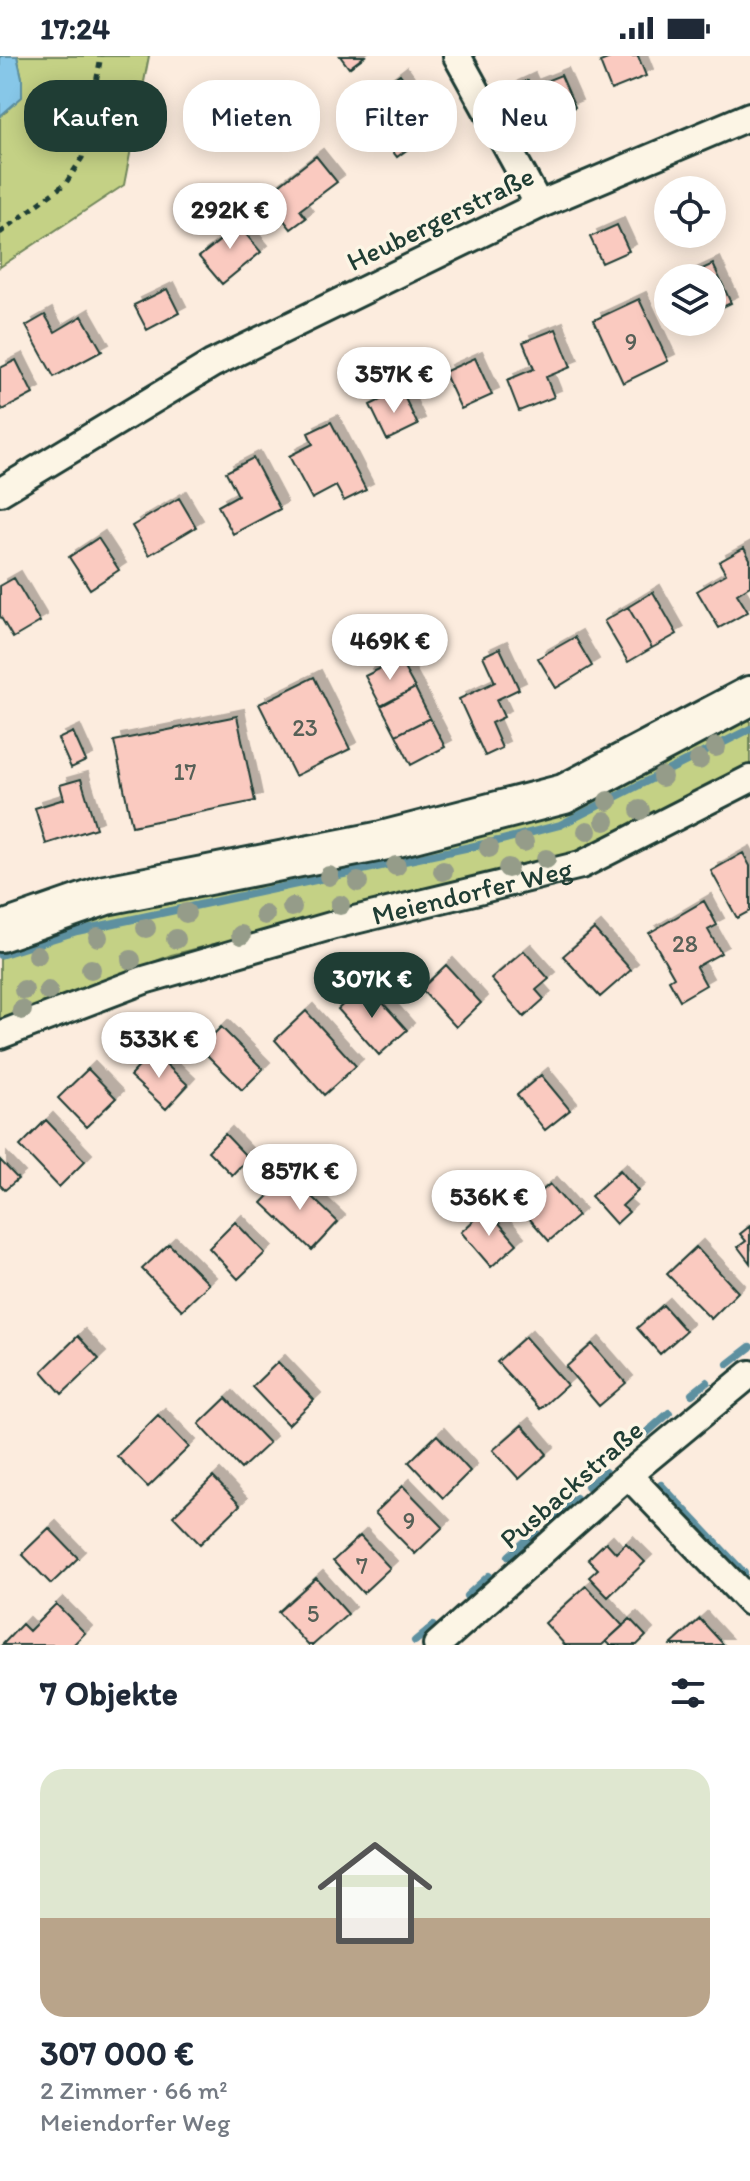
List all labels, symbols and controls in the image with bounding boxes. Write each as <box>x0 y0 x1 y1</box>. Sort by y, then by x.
text: 17:24 <box>40 10 110 47</box>
chip: Kaufen <box>24 80 167 152</box>
chip: Mieten <box>183 80 320 152</box>
chip: Filter <box>336 80 457 152</box>
chip: Neu <box>473 80 576 152</box>
street label: Heubergerstraße <box>341 158 539 278</box>
map controls <box>654 176 726 336</box>
button: locate <box>654 176 726 248</box>
pin: 292K € <box>165 183 295 251</box>
text: 292K € <box>191 193 269 225</box>
button: layers <box>654 264 726 336</box>
house number: 9 <box>625 327 637 356</box>
pin: 357K € <box>329 347 459 415</box>
text: 357K € <box>355 357 433 389</box>
pin: 469K € <box>325 614 455 682</box>
text: 469K € <box>350 624 430 656</box>
house number: 23 <box>292 713 318 742</box>
house number: 17 <box>173 757 197 786</box>
street label: Meiendorfer Weg <box>368 851 576 932</box>
house number: 28 <box>672 929 698 958</box>
pin: 307K € <box>307 952 437 1020</box>
text: 307K € <box>332 962 412 994</box>
pin: 533K € <box>94 1012 224 1080</box>
text: 533K € <box>119 1022 199 1054</box>
pin: 857K € <box>235 1144 365 1212</box>
text: 857K € <box>261 1154 339 1186</box>
pin: 536K € <box>424 1170 554 1238</box>
text: 536K € <box>450 1180 528 1212</box>
street label: Pusbackstraße <box>492 1412 650 1556</box>
house number: 9 <box>403 1506 415 1535</box>
house number: 7 <box>356 1551 368 1580</box>
house number: 5 <box>307 1599 319 1628</box>
icon: filters <box>666 1671 710 1715</box>
text: 7 Objekte <box>40 1673 178 1714</box>
icon: home <box>303 1821 447 1965</box>
text: 307 000 € <box>40 2033 194 2074</box>
text: 2 Zimmer · 66 m² <box>40 2074 228 2106</box>
text: Meiendorfer Weg <box>40 2106 230 2138</box>

